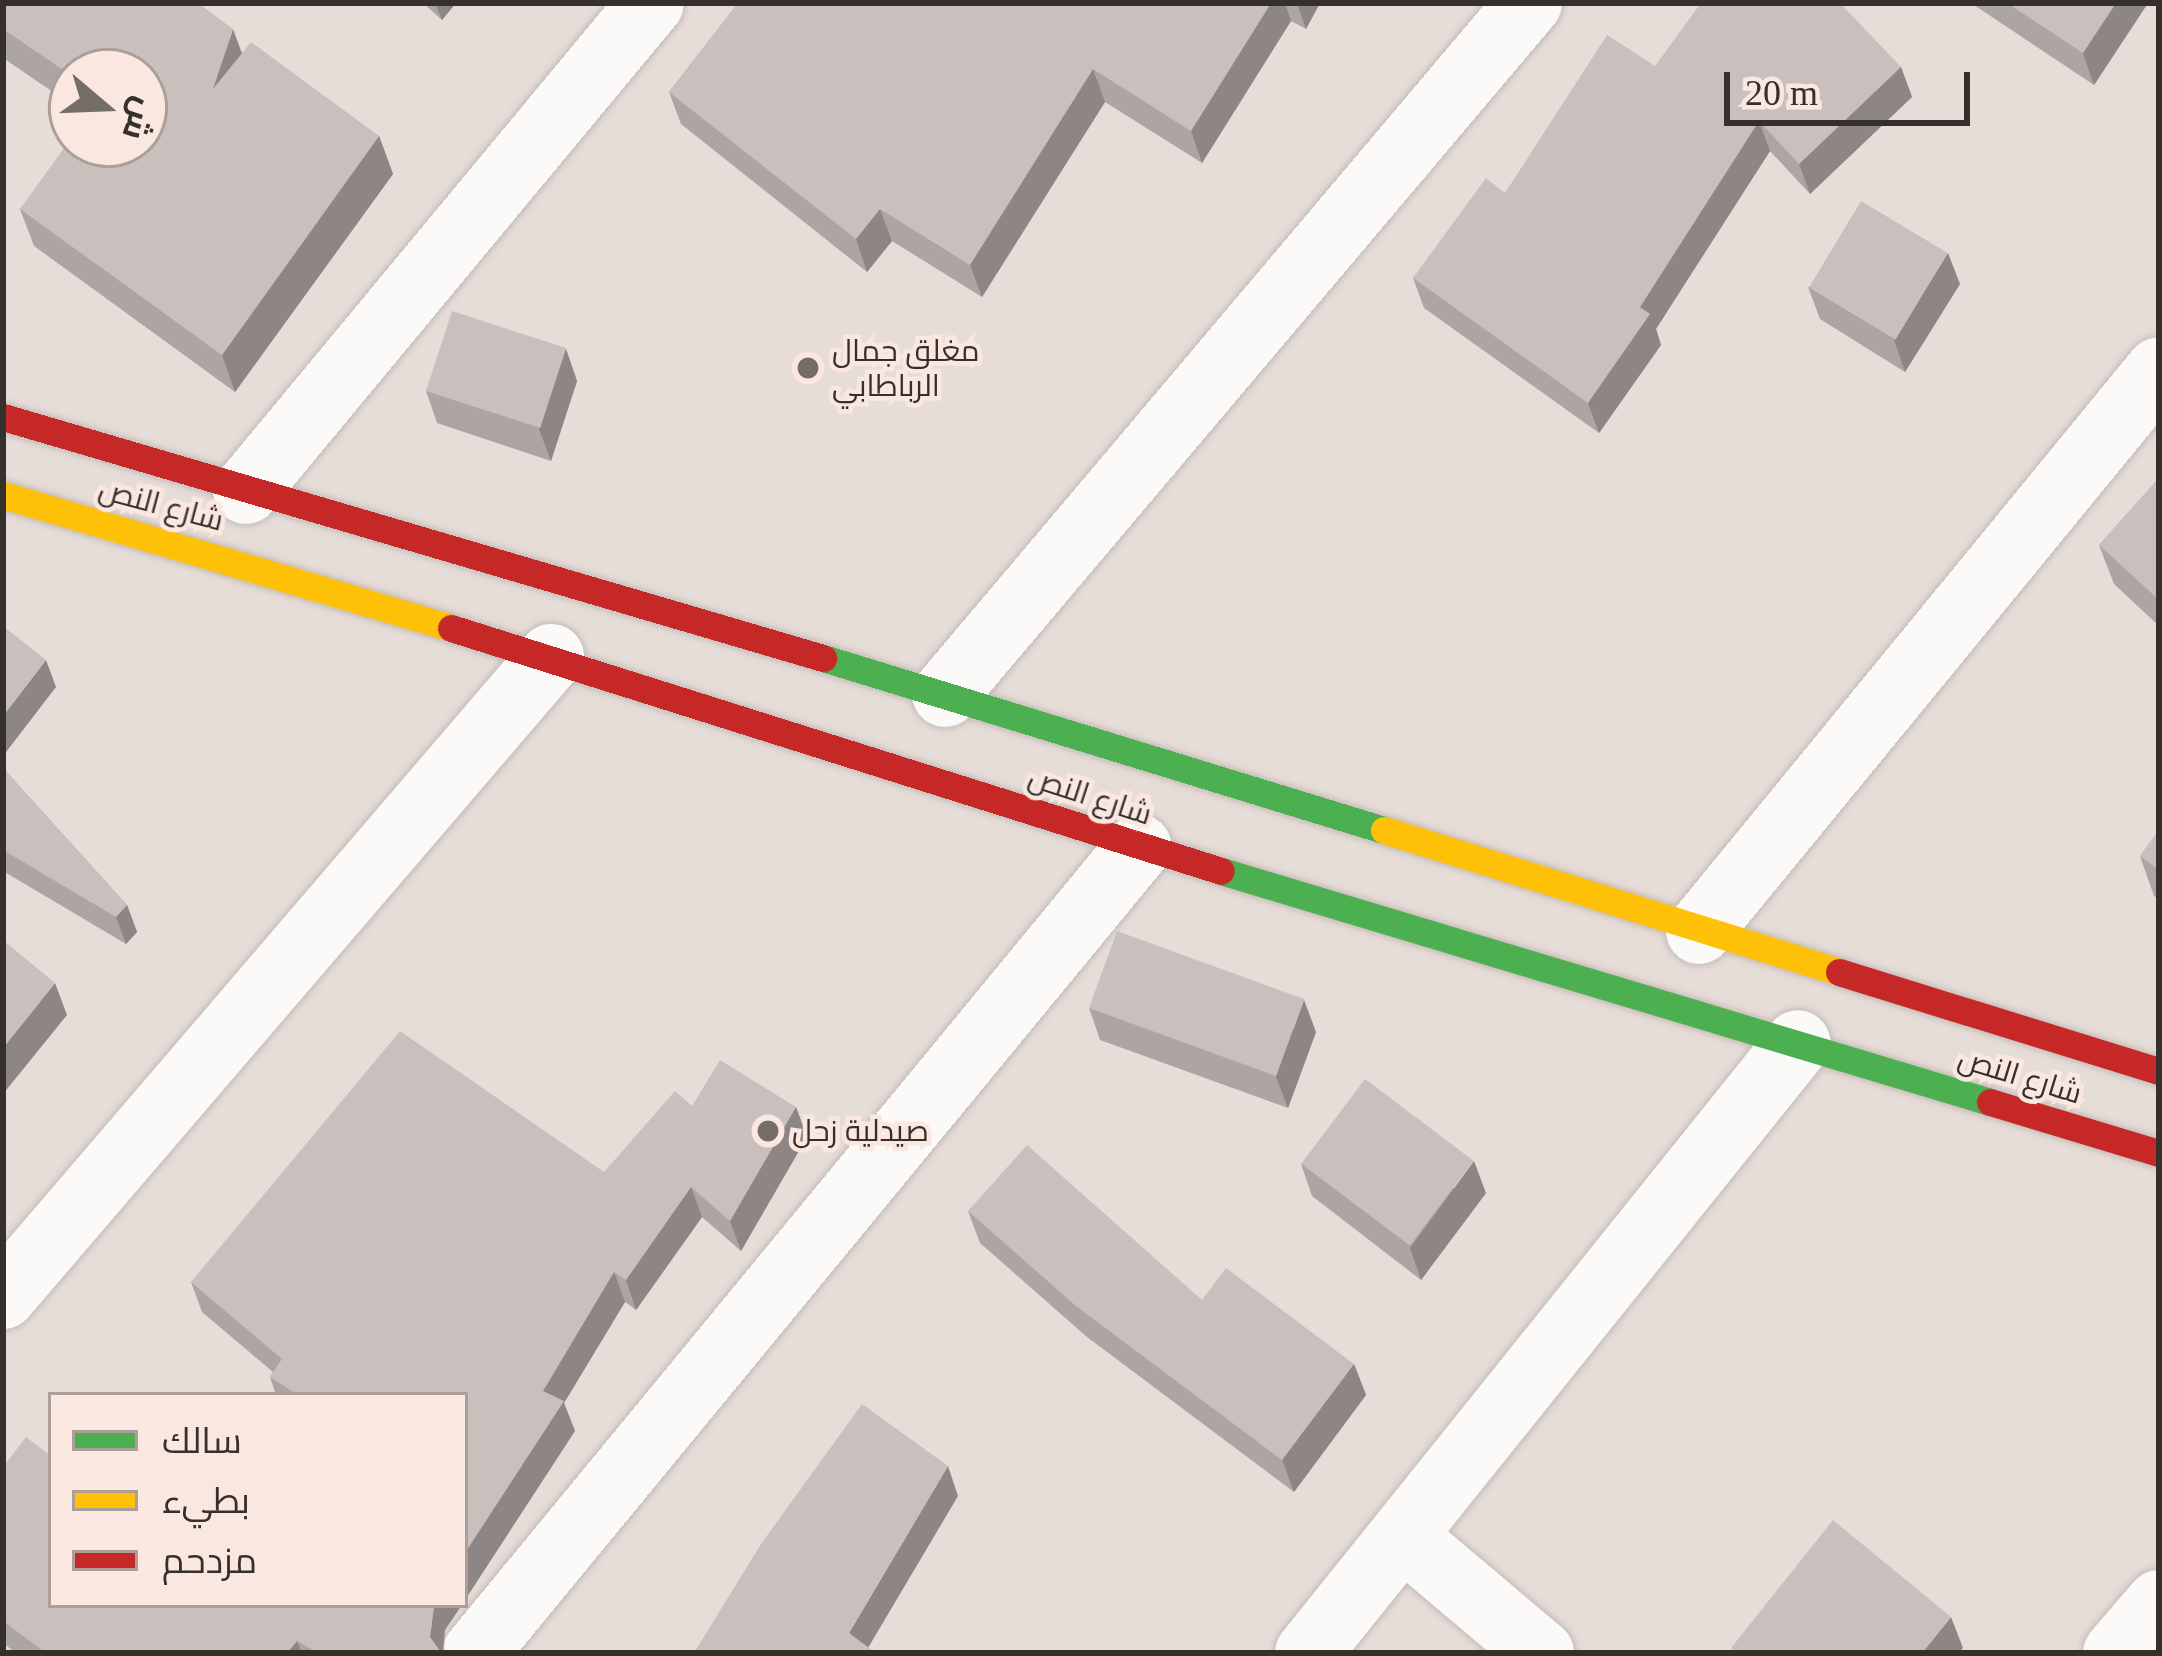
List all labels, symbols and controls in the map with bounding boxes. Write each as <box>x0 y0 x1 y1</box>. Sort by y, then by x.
north arrow <box>48 48 168 168</box>
scale bar <box>1730 48 1976 122</box>
text: 20 m <box>1745 73 1818 113</box>
text: ش <box>115 93 163 145</box>
place label: مغلق جمال الرباطابي <box>832 333 980 404</box>
marker: مغلق جمال الرباطابي <box>795 355 821 381</box>
street label: شارع النص <box>95 471 227 539</box>
street label: شارع النص <box>1024 759 1156 833</box>
street label: شارع النص <box>1954 1040 2086 1112</box>
place label: صيدلية زحل <box>792 1113 929 1149</box>
marker: صيدلية زحل <box>755 1118 781 1144</box>
legend <box>48 1392 468 1608</box>
text: سالك <box>162 1421 242 1461</box>
text: بطيء <box>162 1481 250 1521</box>
text: مزدحم <box>162 1541 257 1581</box>

